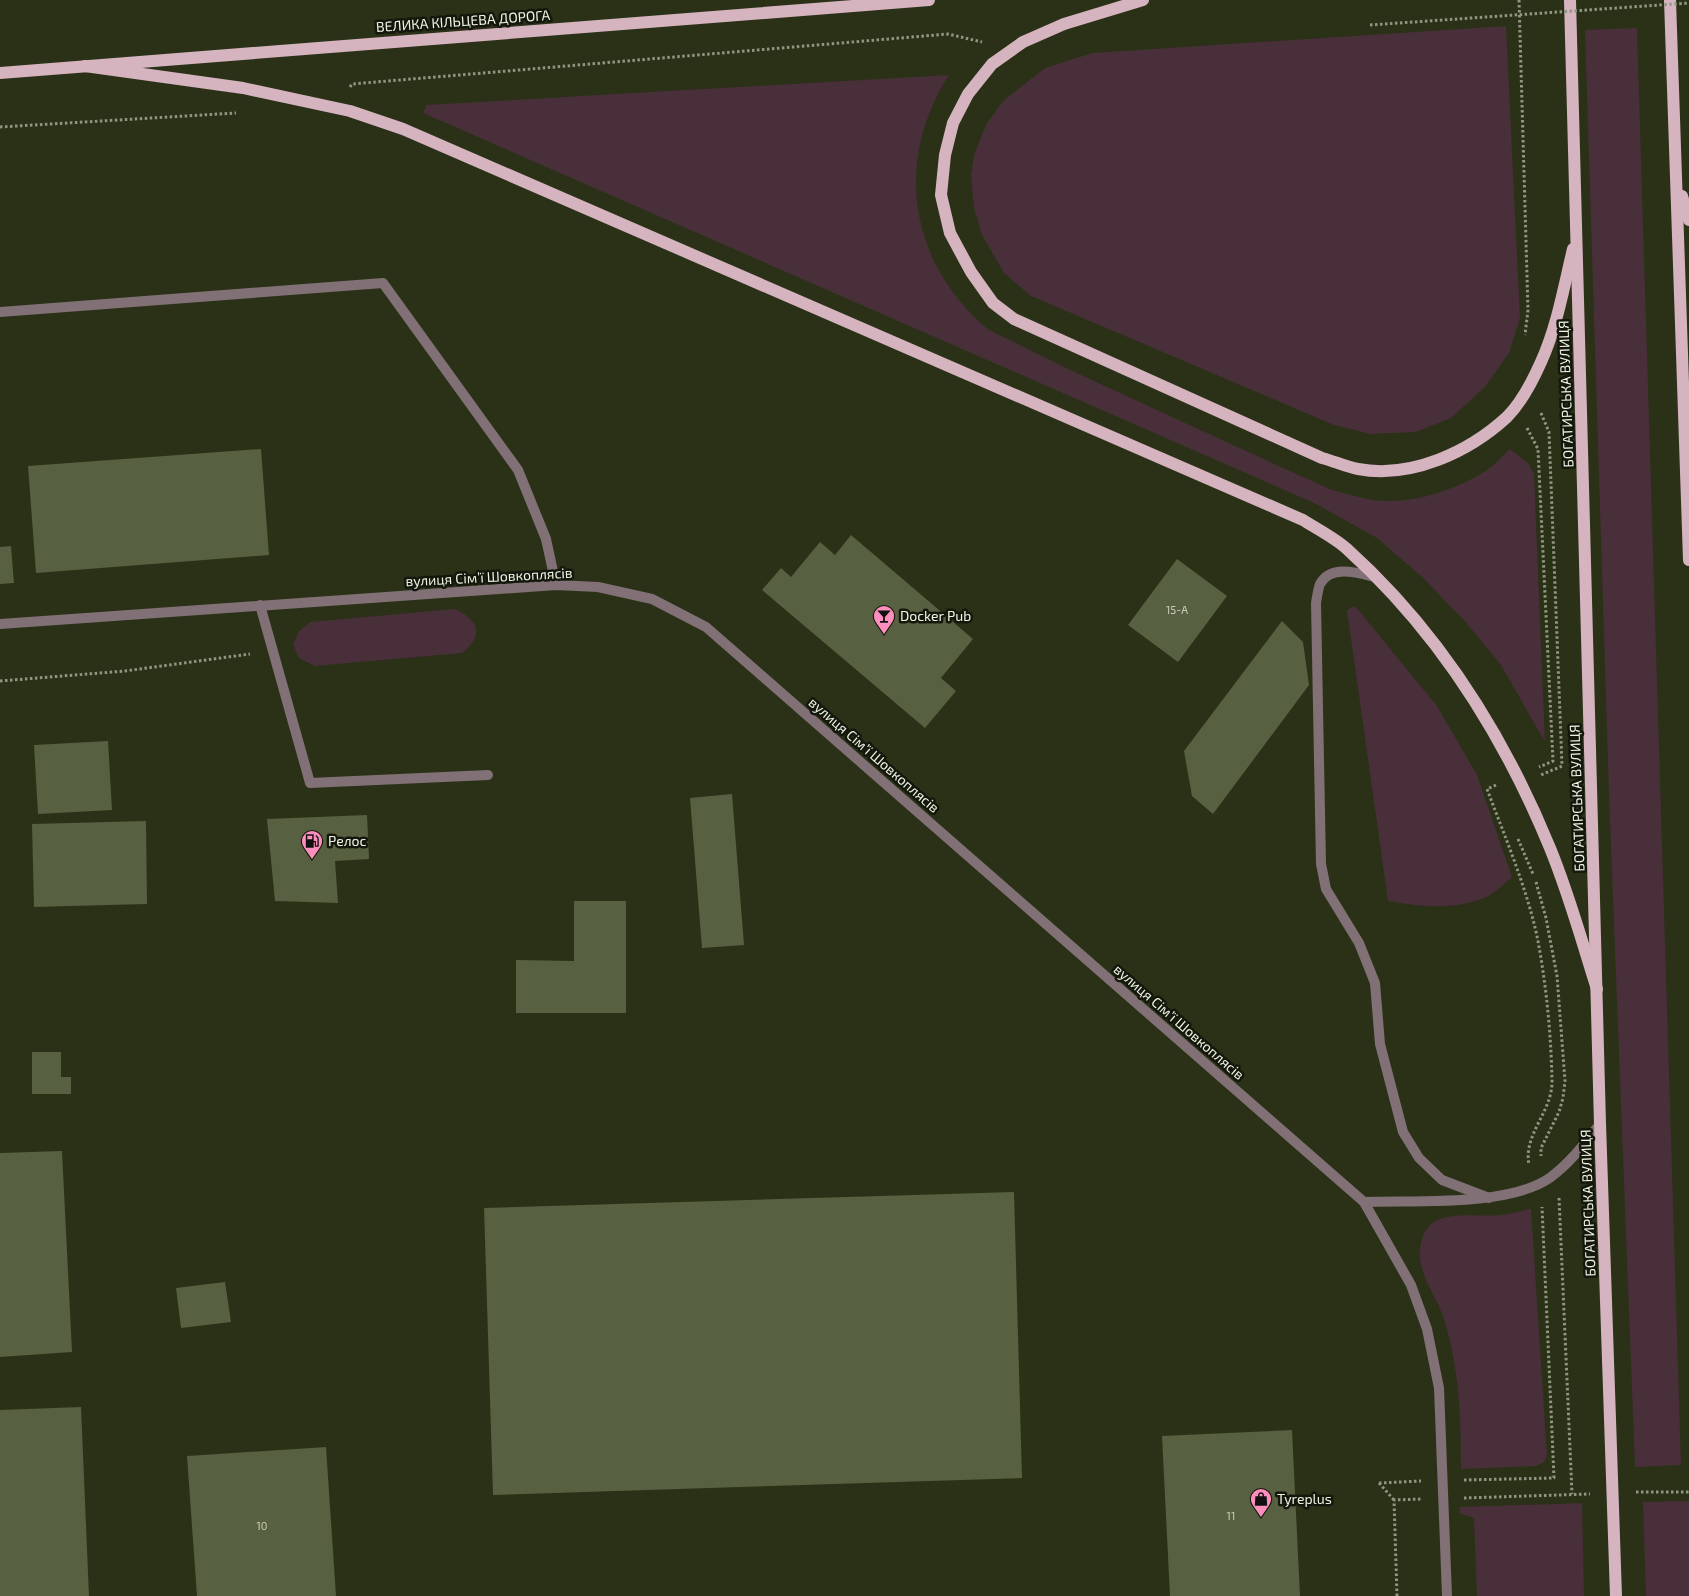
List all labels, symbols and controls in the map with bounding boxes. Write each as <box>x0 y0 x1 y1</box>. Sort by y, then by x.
street label: ВЕЛИКА КІЛЬЦЕВА ДОРОГА <box>375 6 551 35</box>
street label: БОГАТИРСЬКА ВУЛИЦЯ <box>1554 320 1577 468</box>
street label: вулиця Сімʼї Шовкоплясів <box>405 564 573 589</box>
house number: 15-А <box>1166 603 1188 616</box>
bar icon: Docker Pub <box>872 604 896 635</box>
place label: Docker Pub <box>900 607 971 624</box>
street label: вулиця Сімʼї Шовкоплясів <box>806 693 943 816</box>
street label: БОГАТИРСЬКА ВУЛИЦЯ <box>1565 724 1588 872</box>
fuel station icon: Релос <box>300 829 324 860</box>
place label: Релос <box>328 832 367 849</box>
street label: вулиця Сімʼї Шовкоплясів <box>1111 960 1248 1083</box>
street label: БОГАТИРСЬКА ВУЛИЦЯ <box>1576 1129 1599 1277</box>
shop icon: Tyreplus <box>1249 1487 1273 1518</box>
place label: Tyreplus <box>1277 1490 1332 1507</box>
house number: 11 <box>1227 1509 1235 1522</box>
house number: 10 <box>256 1519 268 1532</box>

